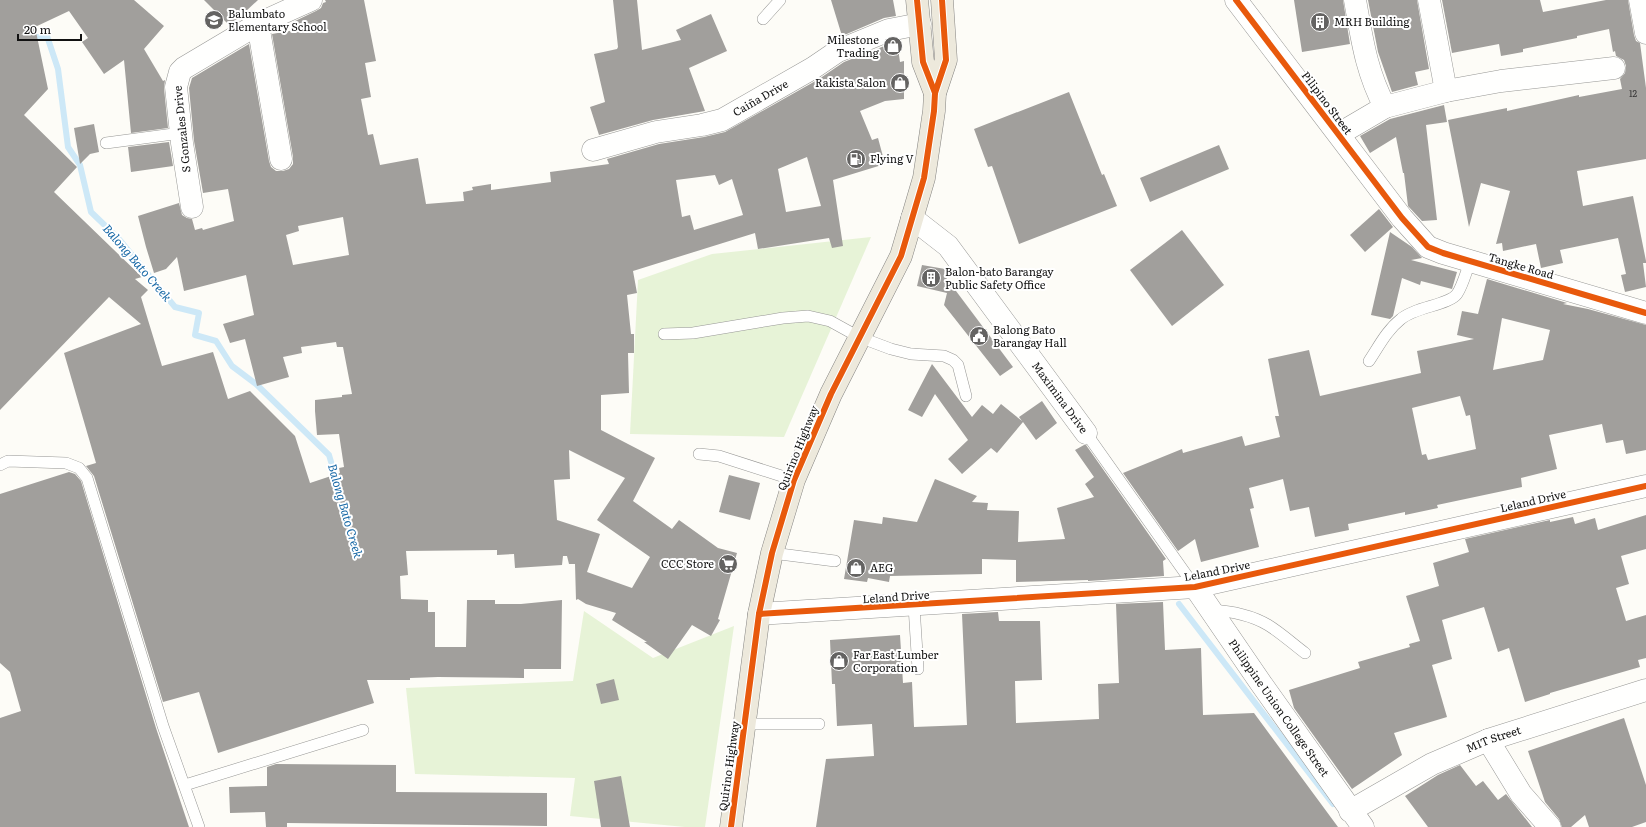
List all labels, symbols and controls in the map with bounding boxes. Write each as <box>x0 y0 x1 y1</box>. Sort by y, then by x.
place label: Balumbato Elementary School <box>228 5 327 34</box>
school or university icon: Balumbato Elementary School <box>203 9 225 31</box>
building icon: MRH Building <box>1309 11 1331 33</box>
place label: MRH Building <box>1334 13 1411 29</box>
scale bar <box>18 16 81 42</box>
text: 20 m <box>24 20 51 38</box>
place label: Milestone Trading <box>827 31 880 60</box>
shop icon: Milestone Trading <box>882 35 904 57</box>
street label: Pilipino Street <box>1299 67 1357 138</box>
shop icon: Rakista Salon <box>889 72 911 94</box>
place label: Rakista Salon <box>815 74 886 90</box>
street label: Caiña Drive <box>729 75 791 119</box>
street label: S Gonzales Drive <box>168 85 194 173</box>
house number: 12 <box>1629 86 1638 100</box>
fuel station icon: Flying V <box>845 148 867 170</box>
place label: Flying V <box>870 150 914 166</box>
water label: Balong Bato Creek <box>99 220 177 305</box>
street label: Tangke Road <box>1487 248 1556 282</box>
place label: Balon-bato Barangay Public Safety Office <box>945 263 1054 292</box>
building icon: Balon-bato Barangay Public Safety Office <box>920 267 942 289</box>
place label: Balong Bato Barangay Hall <box>993 321 1067 350</box>
public building icon: Balong Bato Barangay Hall <box>968 325 990 347</box>
street label: Maximina Drive <box>1029 358 1093 436</box>
street label: Quirino Highway <box>773 402 822 493</box>
water label: Balong Bato Creek <box>324 461 368 560</box>
street label: Leland Drive <box>1498 485 1568 515</box>
supermarket icon: CCC Store <box>717 553 739 575</box>
place label: CCC Store <box>661 555 714 571</box>
street label: Leland Drive <box>1182 556 1252 584</box>
shop icon: AEG <box>845 557 867 579</box>
place label: AEG <box>870 559 893 575</box>
street label: Leland Drive <box>862 586 930 606</box>
street label: Philippine Union College Street <box>1226 635 1334 780</box>
place label: Far East Lumber Corporation <box>853 646 939 675</box>
shop icon: Far East Lumber Corporation <box>828 650 850 672</box>
street label: Quirino Highway <box>714 719 742 812</box>
street label: MIT Street <box>1463 721 1523 756</box>

